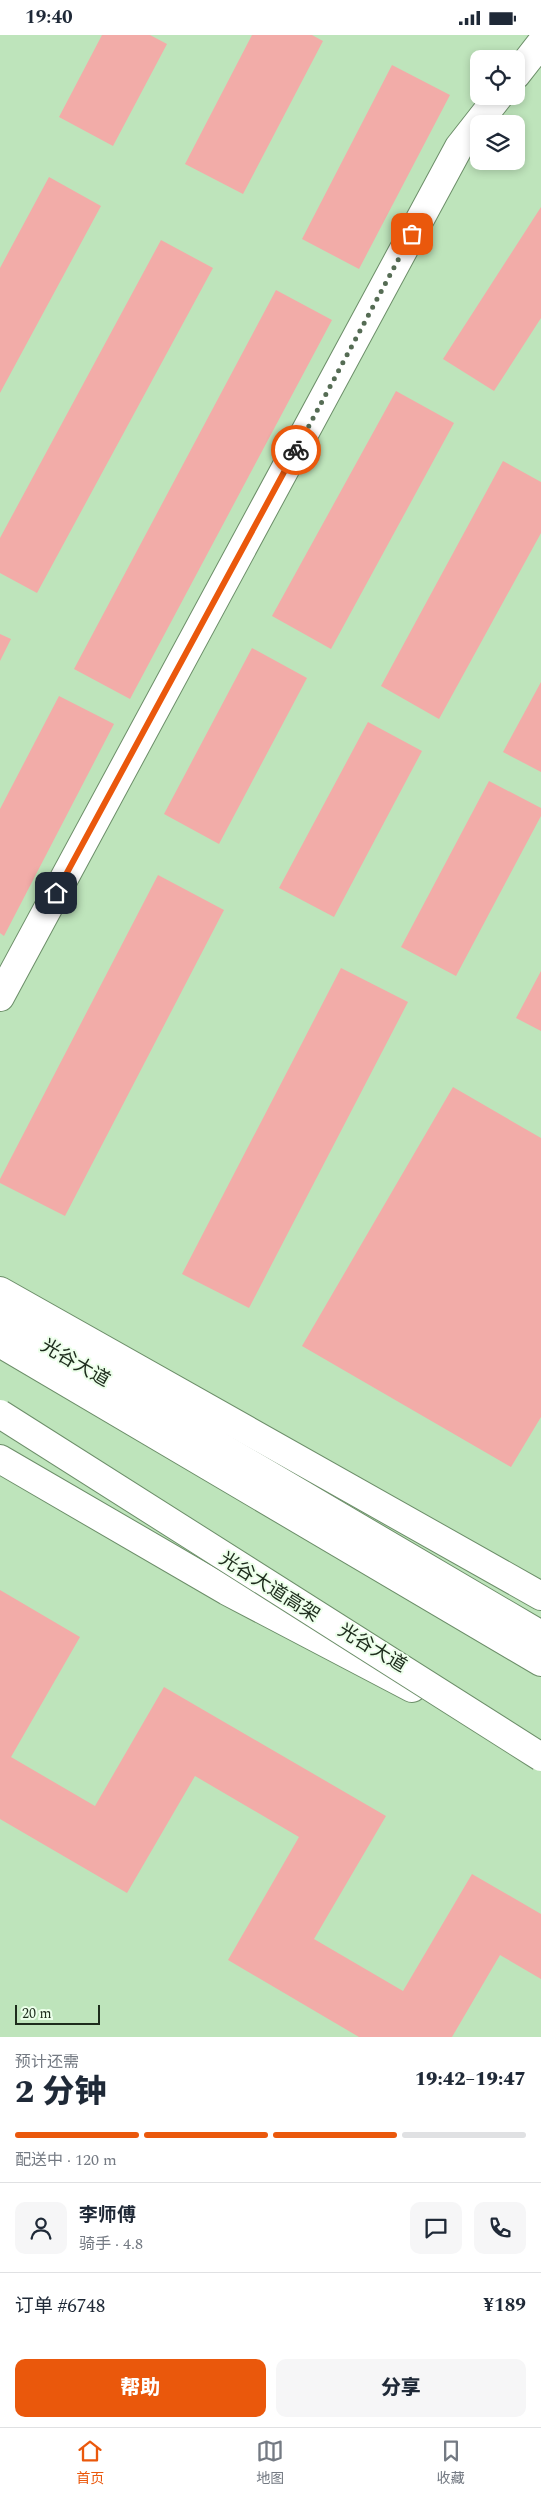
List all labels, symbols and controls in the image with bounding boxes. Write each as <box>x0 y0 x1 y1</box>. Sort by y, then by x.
text: 19:40 <box>25 3 73 32</box>
map controls <box>470 50 525 170</box>
button: locate <box>470 50 525 105</box>
button: layers <box>470 115 525 170</box>
pin <box>391 213 433 255</box>
icon: bag <box>398 220 426 248</box>
courier <box>271 425 321 475</box>
icon: bike <box>282 436 310 464</box>
pin <box>35 872 77 914</box>
icon: home <box>42 879 70 907</box>
street label: 光谷大道 <box>35 1332 115 1395</box>
street label: 光谷大道高架 <box>213 1545 325 1630</box>
street label: 光谷大道 <box>332 1616 412 1680</box>
scale bar <box>15 2002 100 2025</box>
text: 20 m <box>22 2003 52 2024</box>
text: 预计还需 <box>15 2050 79 2074</box>
text: 19:42–19:47 <box>415 2065 526 2094</box>
text: 2 分钟 <box>15 2068 106 2117</box>
text: 配送中 · 120 m <box>15 2148 117 2172</box>
text: 李师傅 <box>79 2201 136 2230</box>
button: person <box>15 2202 67 2254</box>
button: chat <box>410 2202 462 2254</box>
button: phone <box>474 2202 526 2254</box>
text: 骑手 · 4.8 <box>79 2232 143 2256</box>
text: ¥189 <box>483 2291 526 2320</box>
text: 订单 #6748 <box>15 2292 105 2321</box>
button: 帮助 <box>15 2359 266 2417</box>
button: 分享 <box>276 2359 526 2417</box>
tab: 首页 <box>76 2437 104 2489</box>
tab: 地图 <box>256 2437 284 2489</box>
tab: 收藏 <box>437 2437 465 2489</box>

